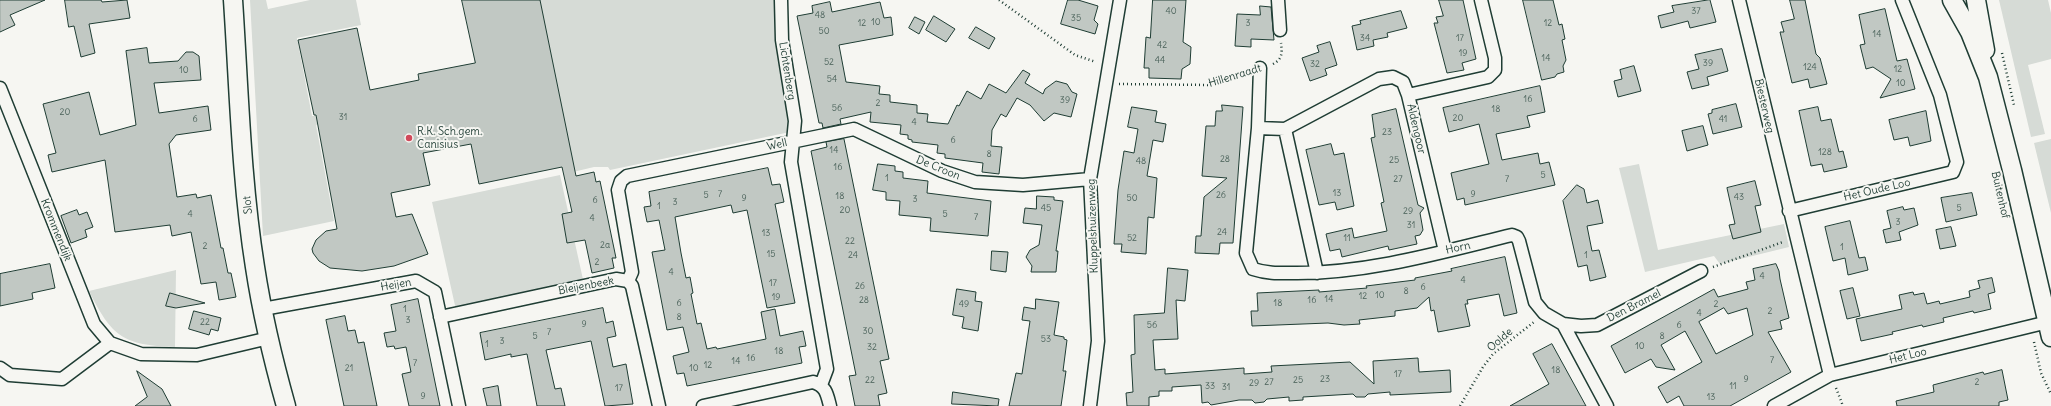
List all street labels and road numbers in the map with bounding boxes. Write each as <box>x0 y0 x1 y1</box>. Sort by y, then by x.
street label: Lichtenberg <box>776 41 798 101</box>
street label: Hillenraadt <box>1207 62 1263 90</box>
street label: Biesterweg <box>1751 78 1777 134</box>
street label: Aldengoor <box>1404 103 1428 155</box>
street label: Well <box>766 136 788 154</box>
street label: De Croon <box>914 153 962 183</box>
street label: Buitenhof <box>1988 170 2012 220</box>
street label: Het Oude Loo <box>1842 176 1912 204</box>
street label: Kluppelshuizenweg <box>1085 178 1101 274</box>
street label: Slot <box>240 195 256 215</box>
street label: Krommendijk <box>38 197 74 263</box>
street label: Horn <box>1444 239 1472 257</box>
street label: Bleijenbeek <box>557 274 615 298</box>
street label: Heijen <box>380 276 412 294</box>
street label: Den Bramel <box>1605 287 1663 325</box>
street label: Oolde <box>1485 325 1515 355</box>
street label: Het Loo <box>1888 345 1928 367</box>

